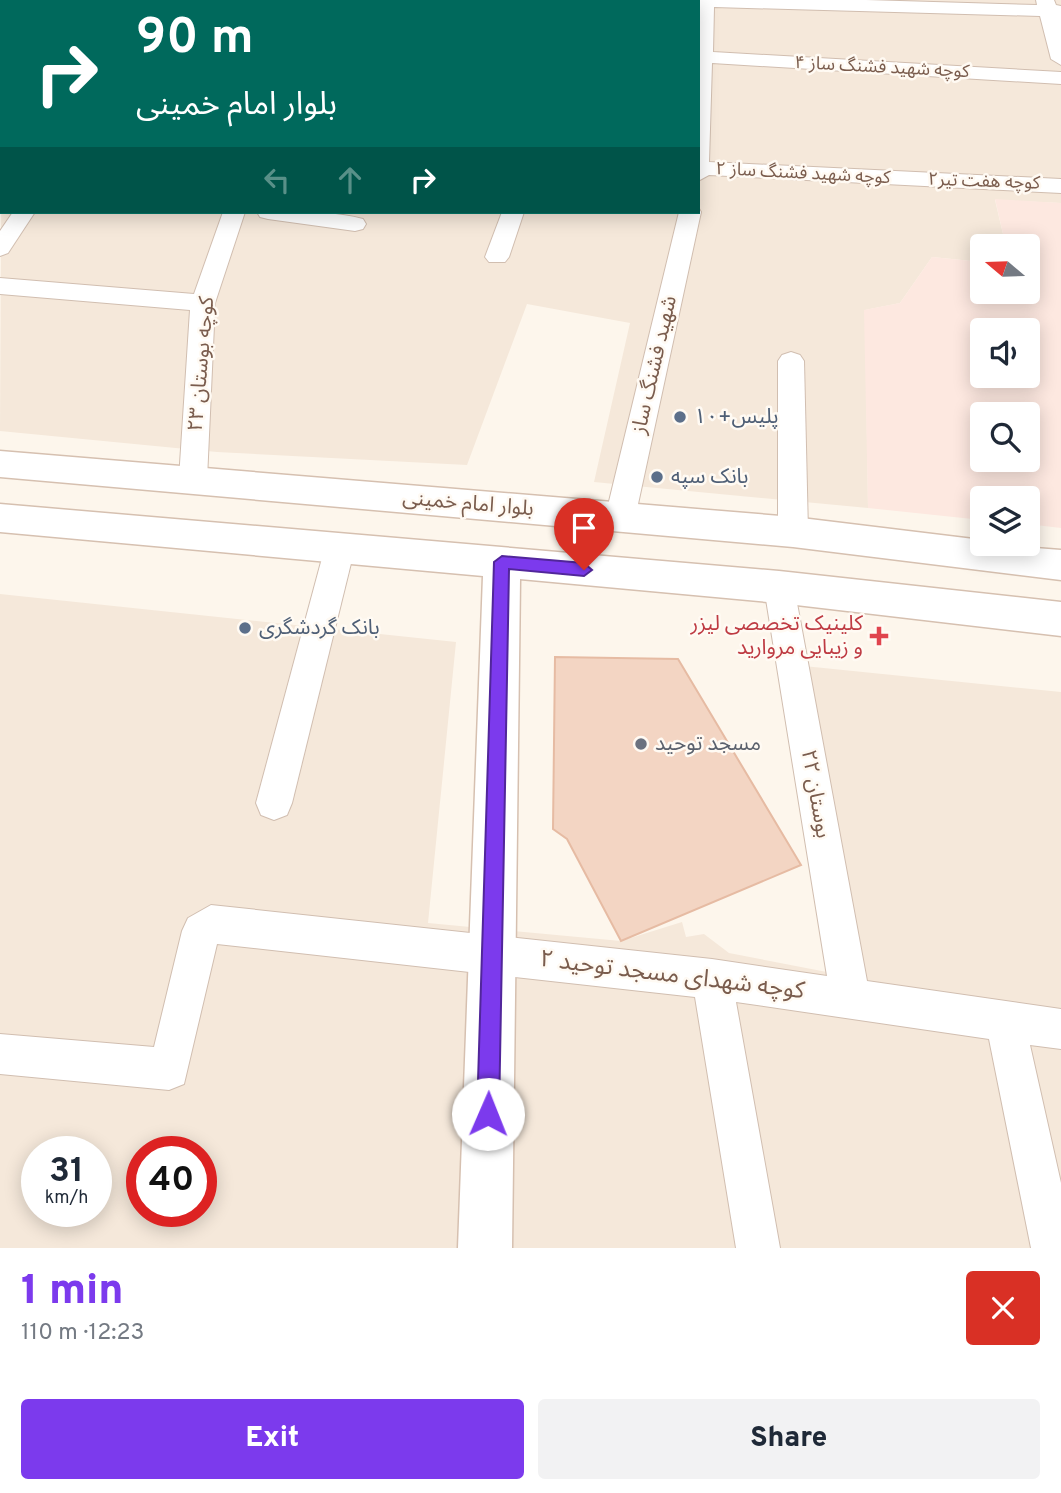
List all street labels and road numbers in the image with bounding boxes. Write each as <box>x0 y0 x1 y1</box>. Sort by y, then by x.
street label: کوچه شهید فشنگ ساز ۴ <box>794 52 971 84</box>
street label: کوچه شهید فشنگ ساز ۲ <box>715 158 892 190</box>
street label: کوچه هفت تیر۲ <box>928 169 1041 195</box>
street label: شهید فشنگ ساز <box>626 293 684 438</box>
street label: کوچه بوستان ۲۳ <box>183 295 221 433</box>
street label: بلوار امام خمینی <box>401 485 535 524</box>
street label: بوستان ۲۲ <box>794 748 836 840</box>
street label: کوچه شهدای مسجد توحید ۲ <box>538 945 807 1007</box>

